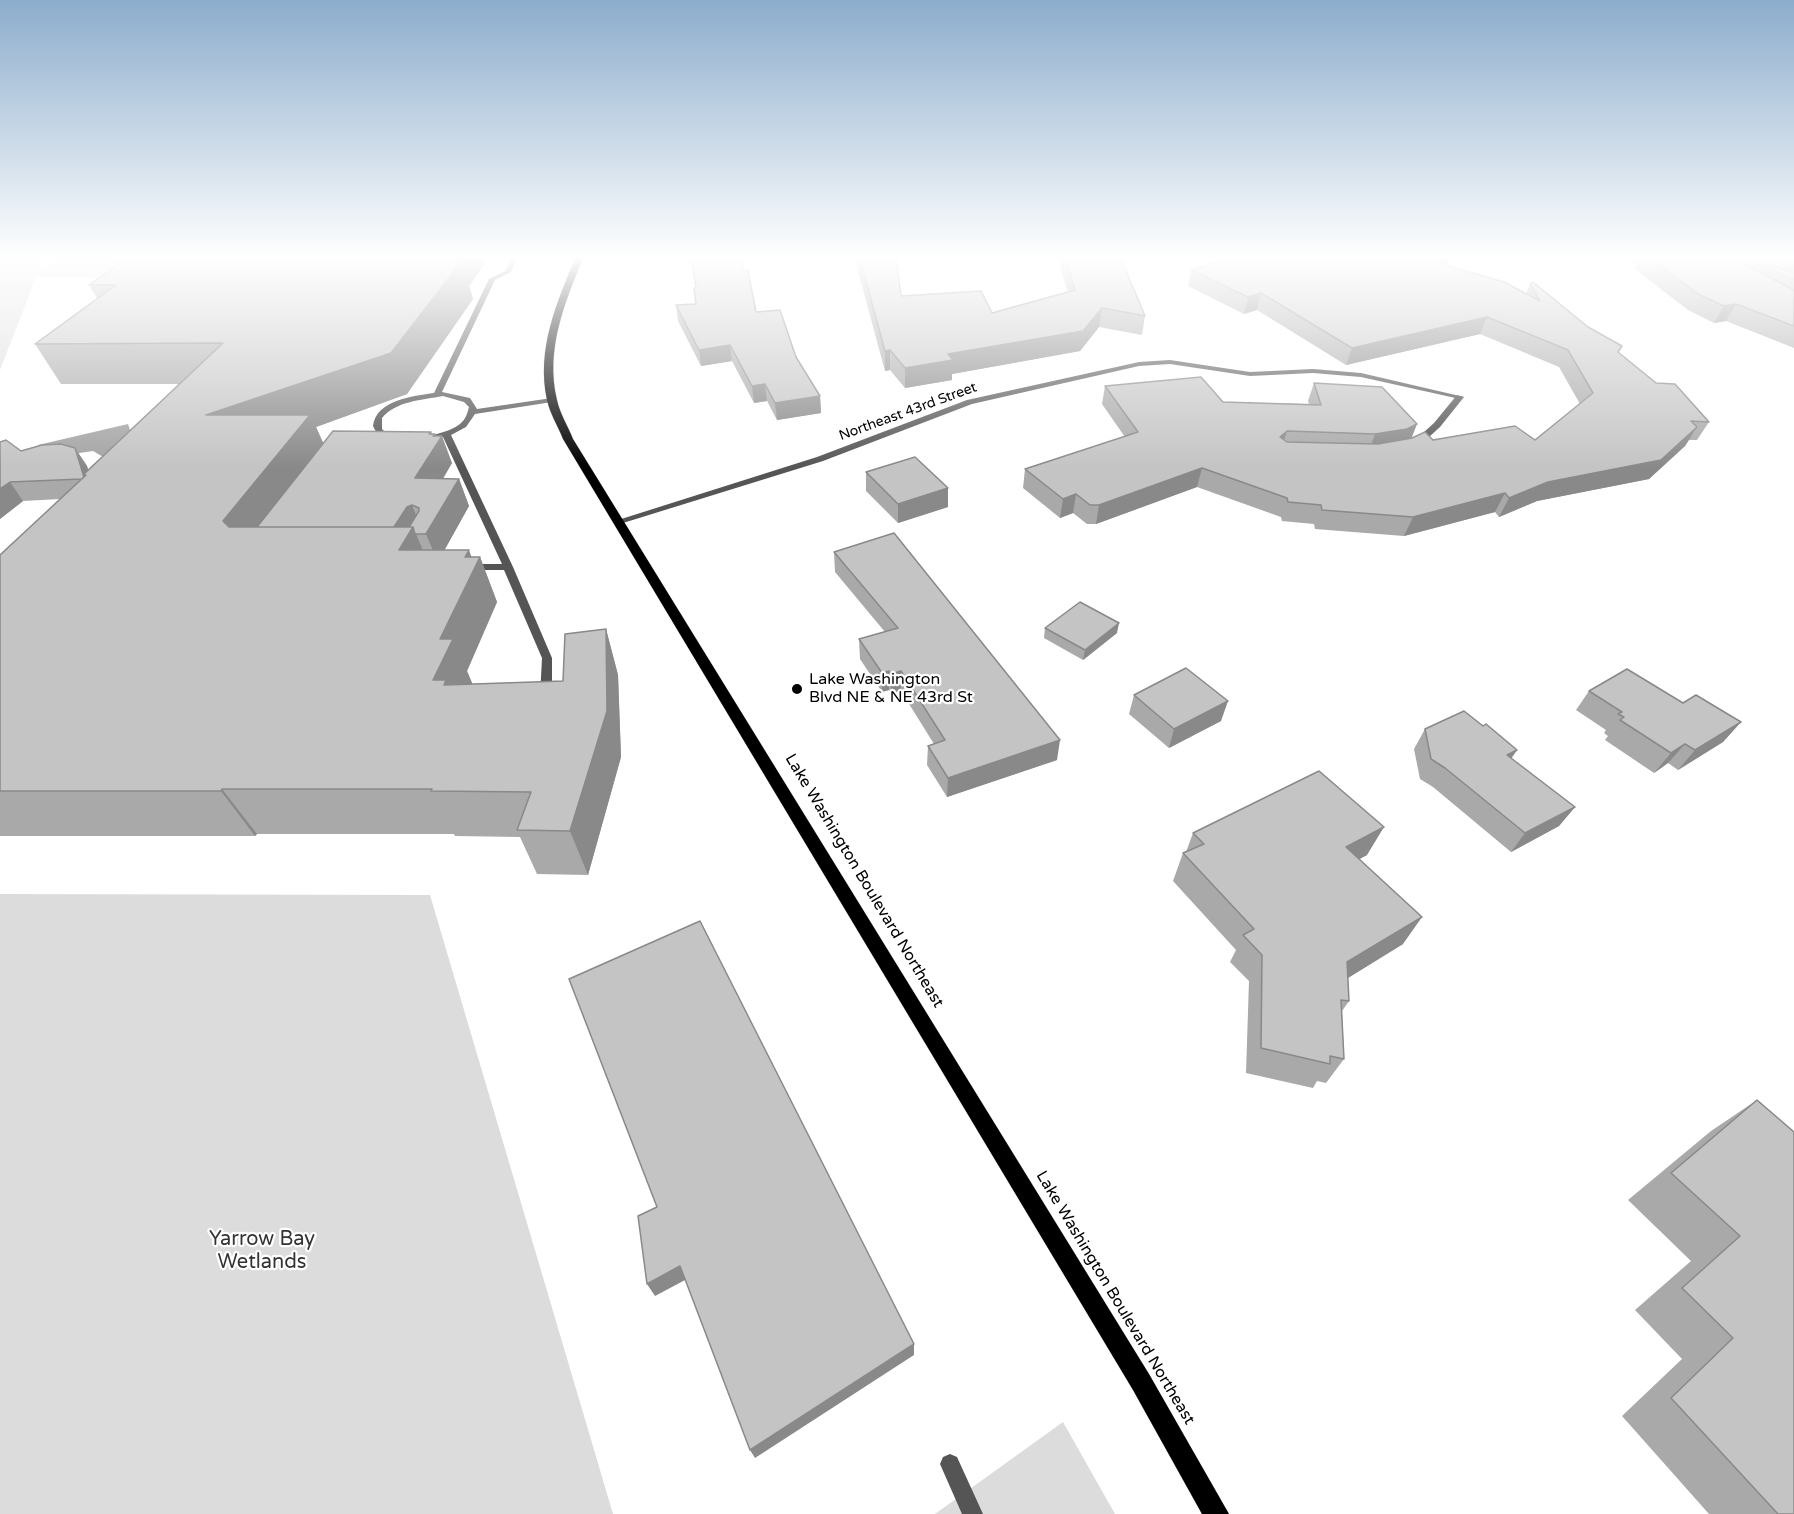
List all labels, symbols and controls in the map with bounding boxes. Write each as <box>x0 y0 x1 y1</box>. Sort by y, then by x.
street label: Northeast 43rd Street <box>837 379 979 445</box>
place label: Lake Washington Blvd NE & NE 43rd St <box>809 670 973 708</box>
marker: Lake Washington Blvd NE & NE 43rd St <box>790 682 804 696</box>
street label: Lake Washington Boulevard Northeast <box>780 751 948 1011</box>
street label: Lake Washington Boulevard Northeast <box>1031 1168 1199 1428</box>
park label: Yarrow Bay Wetlands <box>209 1228 315 1275</box>

